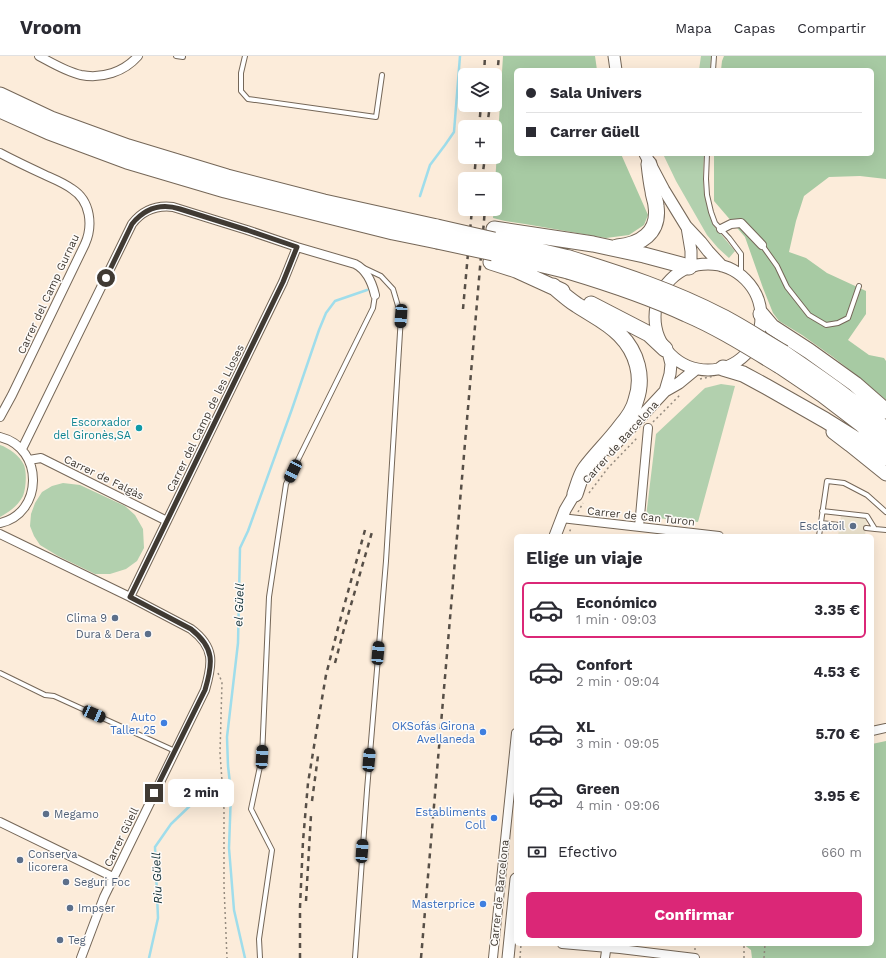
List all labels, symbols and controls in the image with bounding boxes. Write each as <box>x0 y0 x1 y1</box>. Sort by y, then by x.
text: Vroom <box>20 16 81 39</box>
text: Mapa <box>675 20 712 36</box>
text: Capas <box>734 20 775 36</box>
text: Compartir <box>797 20 866 36</box>
map controls <box>458 68 502 216</box>
button: layers <box>458 68 502 112</box>
text: Sala Univers <box>550 84 642 102</box>
button: + <box>458 120 502 164</box>
text: Carrer Güell <box>550 123 640 141</box>
button: − <box>458 172 502 216</box>
street label: Carrer del Camp Gurnau <box>15 232 82 356</box>
route start <box>97 269 115 287</box>
car <box>394 304 408 328</box>
street label: Carrer del Camp de les Lloses <box>164 342 247 494</box>
street label: Carrer de Barcelona <box>580 398 661 486</box>
place label: Escorxador del Gironès,SA <box>53 416 132 442</box>
marker: Escorxador del Gironès,SA <box>134 423 144 433</box>
street label: Carrer de Falgàs <box>62 452 146 503</box>
car <box>282 458 304 484</box>
street label: Carrer de Can Turon <box>586 504 696 529</box>
place label: Esclatoil <box>799 520 846 533</box>
marker: Esclatoil <box>848 521 858 531</box>
text: Elige un viaje <box>526 547 643 568</box>
water label: el Güell <box>231 582 247 627</box>
icon: car <box>528 592 564 628</box>
text: Económico <box>576 594 657 612</box>
text: 3.35 € <box>814 601 860 619</box>
place label: Clima 9 <box>66 612 107 625</box>
text: 1 min · 09:03 <box>576 612 657 627</box>
marker: Clima 9 <box>110 613 120 623</box>
place label: Dura & Dera <box>76 628 140 641</box>
marker: Dura & Dera <box>143 629 153 639</box>
car <box>371 641 385 665</box>
icon: car <box>528 654 564 690</box>
text: Confort <box>576 656 632 674</box>
text: 4.53 € <box>814 663 860 681</box>
text: 2 min · 09:04 <box>576 674 660 689</box>
car <box>81 704 107 724</box>
place label: Auto Taller 25 <box>110 711 156 737</box>
icon: car <box>528 716 564 752</box>
marker: Auto Taller 25 <box>159 718 169 728</box>
text: XL <box>576 718 595 736</box>
place label: OKSofás Girona Avellaneda <box>392 720 475 746</box>
text: 5.70 € <box>815 725 860 743</box>
marker: OKSofás Girona Avellaneda <box>478 727 488 737</box>
text: 3 min · 09:05 <box>576 736 659 751</box>
car <box>255 745 269 769</box>
car <box>362 748 376 772</box>
icon: car <box>528 778 564 814</box>
callout: 2 min <box>168 779 234 807</box>
text: Green <box>576 780 620 798</box>
route end <box>145 784 163 802</box>
text: 2 min <box>183 785 219 800</box>
text: 3.95 € <box>814 787 860 805</box>
text: 4 min · 09:06 <box>576 798 660 813</box>
street label: Carrer Güell <box>101 805 142 869</box>
place label: Establiments Coll <box>415 806 487 832</box>
place label: Megamo <box>54 808 99 821</box>
marker: Megamo <box>41 809 51 819</box>
marker: Establiments Coll <box>489 813 499 823</box>
car <box>355 839 369 863</box>
street label: Carrer de Barcelona <box>487 839 512 947</box>
icon: cash <box>526 841 548 863</box>
text: Efectivo <box>558 843 617 861</box>
text: 660 m <box>821 845 862 860</box>
place label: Conserva licorera <box>28 848 77 874</box>
water label: Riu Güell <box>149 852 165 904</box>
marker: Conserva licorera <box>15 855 25 865</box>
place label: Seguri Foc <box>74 876 130 889</box>
marker: Seguri Foc <box>61 877 71 887</box>
button: Confirmar <box>526 892 862 938</box>
place label: Masterprice <box>411 898 475 911</box>
marker: Masterprice <box>478 899 488 909</box>
place label: Impser <box>78 902 116 915</box>
marker: Impser <box>65 903 75 913</box>
place label: Teg <box>68 934 86 947</box>
marker: Teg <box>55 935 65 945</box>

